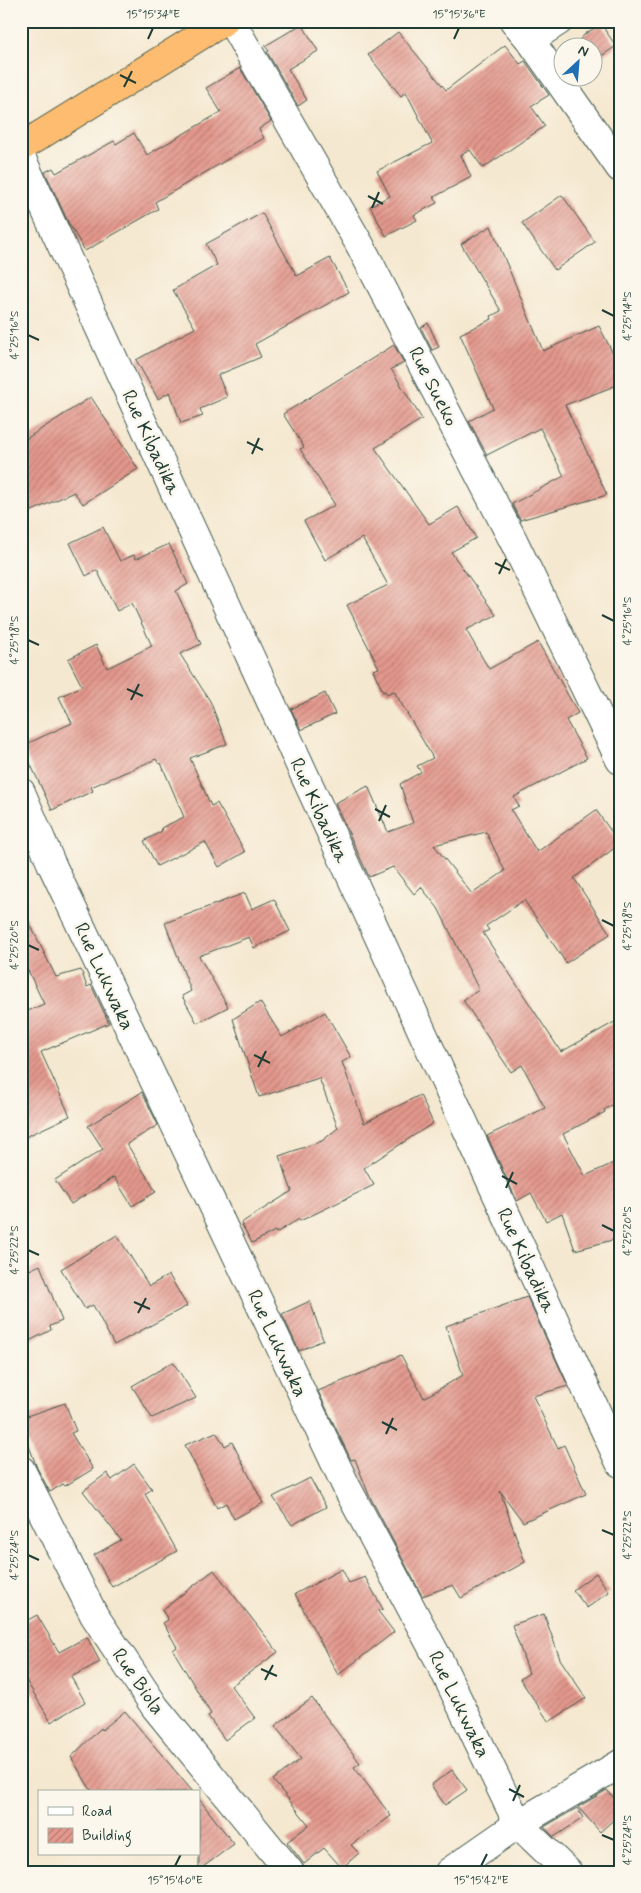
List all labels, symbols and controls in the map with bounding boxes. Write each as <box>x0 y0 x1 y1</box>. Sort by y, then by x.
text: 15°15'34"E <box>126 7 180 23</box>
text: 15°15'36"E <box>432 7 486 23</box>
north arrow <box>554 38 604 88</box>
text: N <box>575 41 591 61</box>
text: 4°25'14"S <box>620 291 636 341</box>
text: 4°25'16"S <box>7 310 23 359</box>
street label: Rue Sueko <box>401 342 464 431</box>
street label: Rue Kibadika <box>115 386 187 500</box>
text: 4°25'16"S <box>620 596 636 645</box>
text: 4°25'18"S <box>7 615 23 664</box>
street label: Rue Kibadika <box>283 754 355 868</box>
text: 4°25'18"S <box>620 901 636 950</box>
street label: Rue Lukwaka <box>67 919 140 1035</box>
text: 4°25'20"S <box>7 920 23 970</box>
street label: Rue Kibadika <box>490 1204 562 1318</box>
text: 4°25'20"S <box>620 1206 636 1256</box>
text: 4°25'22"S <box>7 1225 23 1275</box>
street label: Rue Lukwaka <box>240 1286 313 1402</box>
text: 4°25'22"S <box>620 1510 636 1560</box>
text: 4°25'24"S <box>7 1530 23 1580</box>
street label: Rue Biola <box>105 1643 171 1721</box>
street label: Rue Lukwaka <box>421 1647 496 1763</box>
legend <box>38 1790 200 1856</box>
text: Road <box>82 1802 112 1822</box>
text: 4°25'24"S <box>620 1815 636 1865</box>
text: Building <box>82 1826 132 1847</box>
text: 15°15'40"E <box>147 1873 203 1889</box>
text: 15°15'42"E <box>454 1873 508 1889</box>

